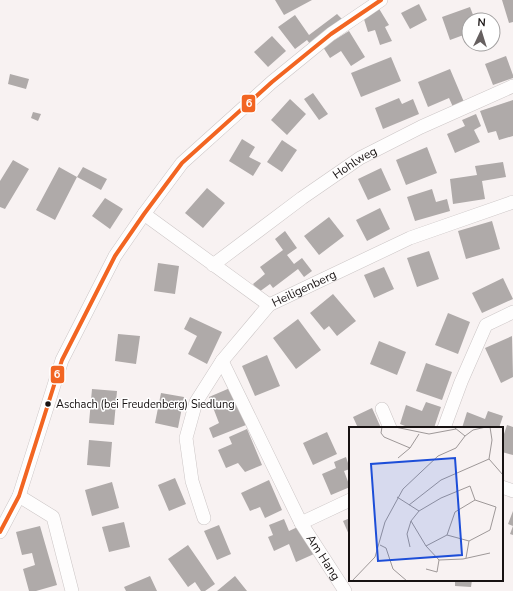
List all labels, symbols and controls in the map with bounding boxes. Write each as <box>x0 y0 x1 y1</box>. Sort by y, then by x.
north arrow <box>461 12 501 52</box>
text: N <box>477 15 486 30</box>
line badge: 6 <box>241 94 256 113</box>
text: 6 <box>246 96 253 111</box>
street label: Hohlweg <box>329 143 380 183</box>
street label: Heiligenberg <box>269 266 339 311</box>
line badge: 6 <box>50 365 65 384</box>
text: 6 <box>54 367 61 382</box>
place label: Aschach (bei Freudenberg) Siedlung <box>56 397 235 412</box>
marker: Aschach (bei Freudenberg) Siedlung <box>43 399 53 409</box>
inset map <box>349 427 503 581</box>
street label: Am Hang <box>303 531 344 583</box>

